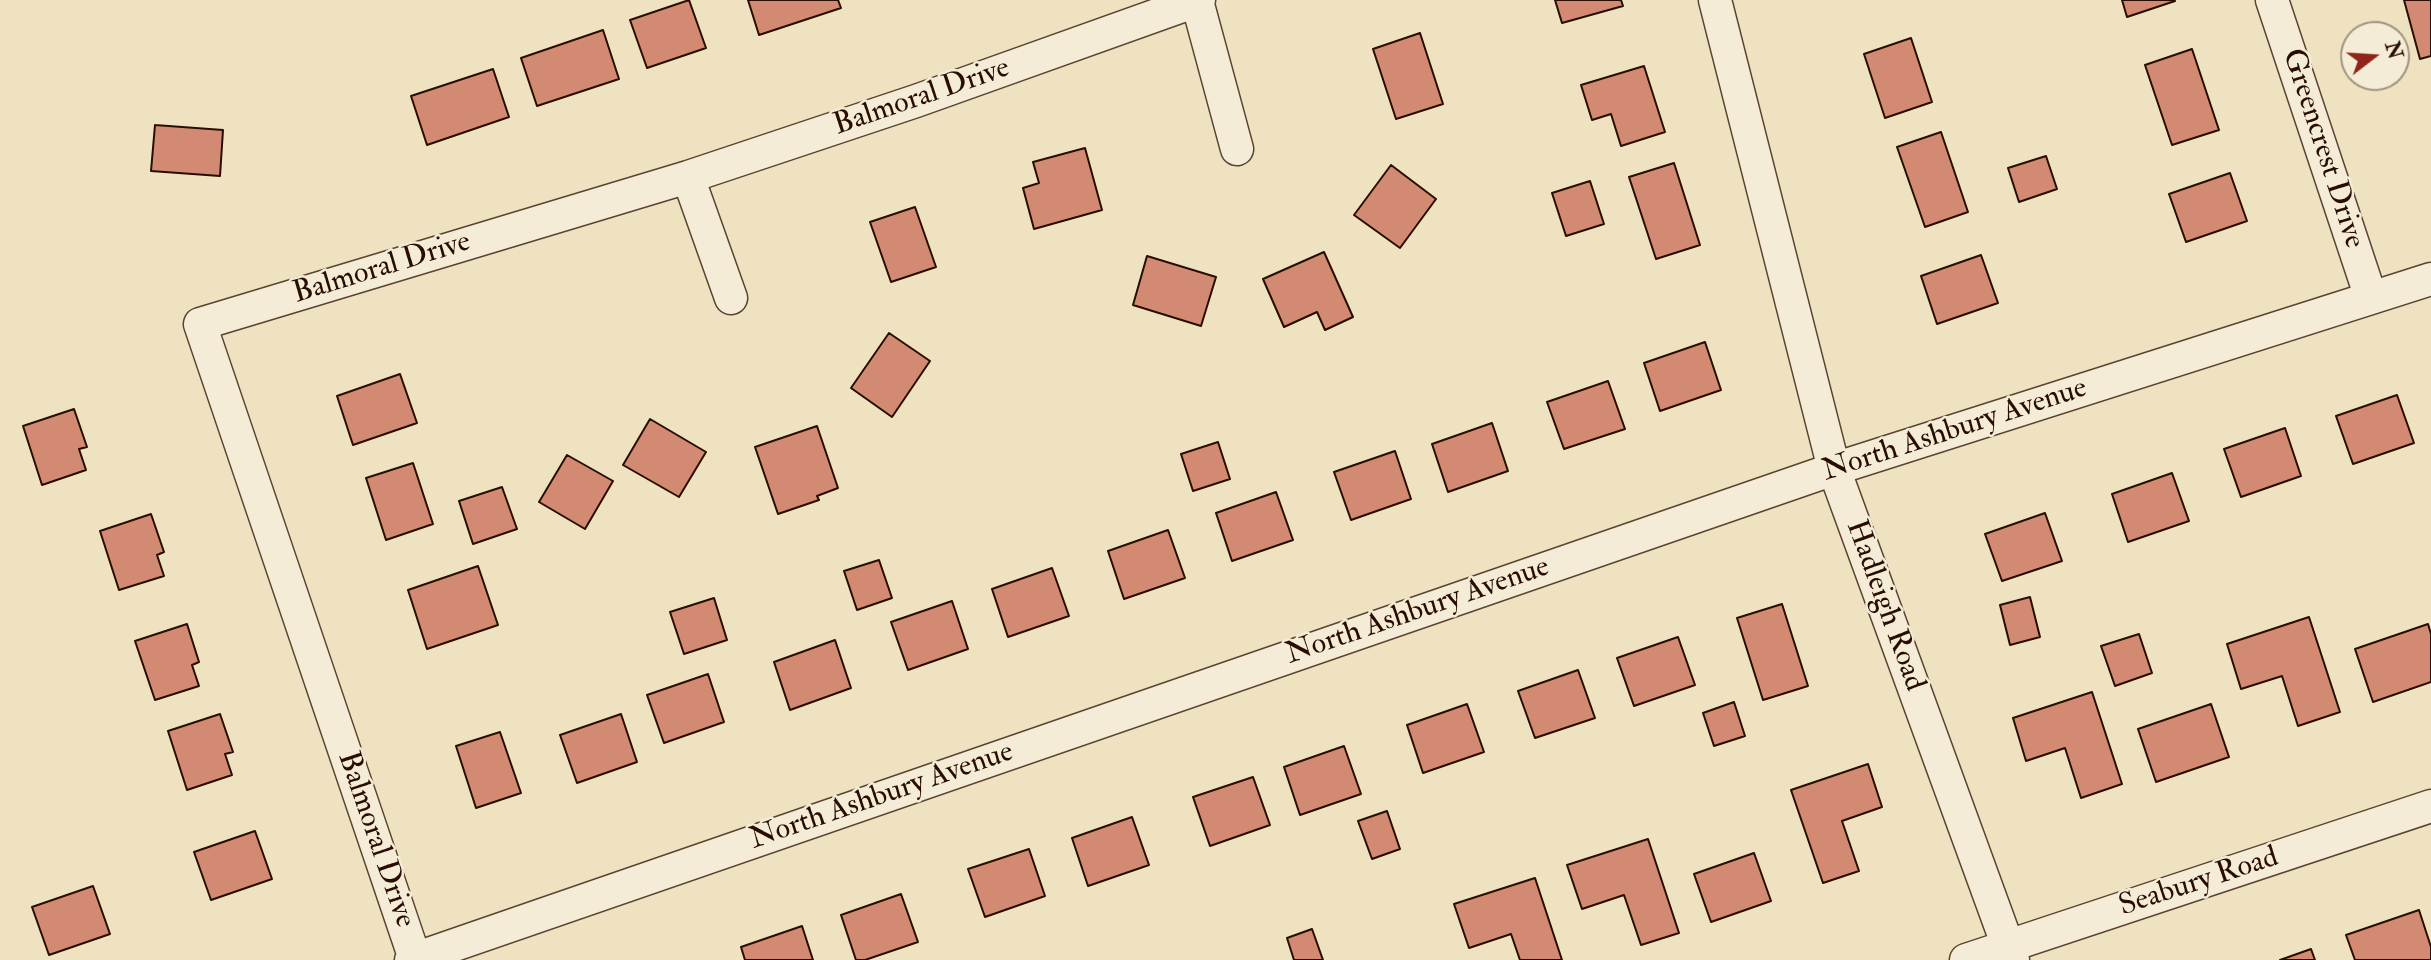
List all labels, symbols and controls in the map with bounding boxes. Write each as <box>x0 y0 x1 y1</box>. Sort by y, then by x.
north arrow <box>2340 21 2410 91</box>
text: N <box>2379 39 2407 62</box>
street label: Greencrest Drive <box>2273 45 2371 253</box>
street label: Balmoral Drive <box>829 51 1015 145</box>
street label: Balmoral Drive <box>289 225 475 313</box>
street label: North Ashbury Avenue <box>1818 371 2092 491</box>
street label: Hadleigh Road <box>1836 516 1932 696</box>
street label: North Ashbury Avenue <box>1282 550 1554 674</box>
street label: North Ashbury Avenue <box>746 735 1018 859</box>
street label: Balmoral Drive <box>328 747 422 933</box>
street label: Seabury Road <box>2115 840 2283 926</box>

